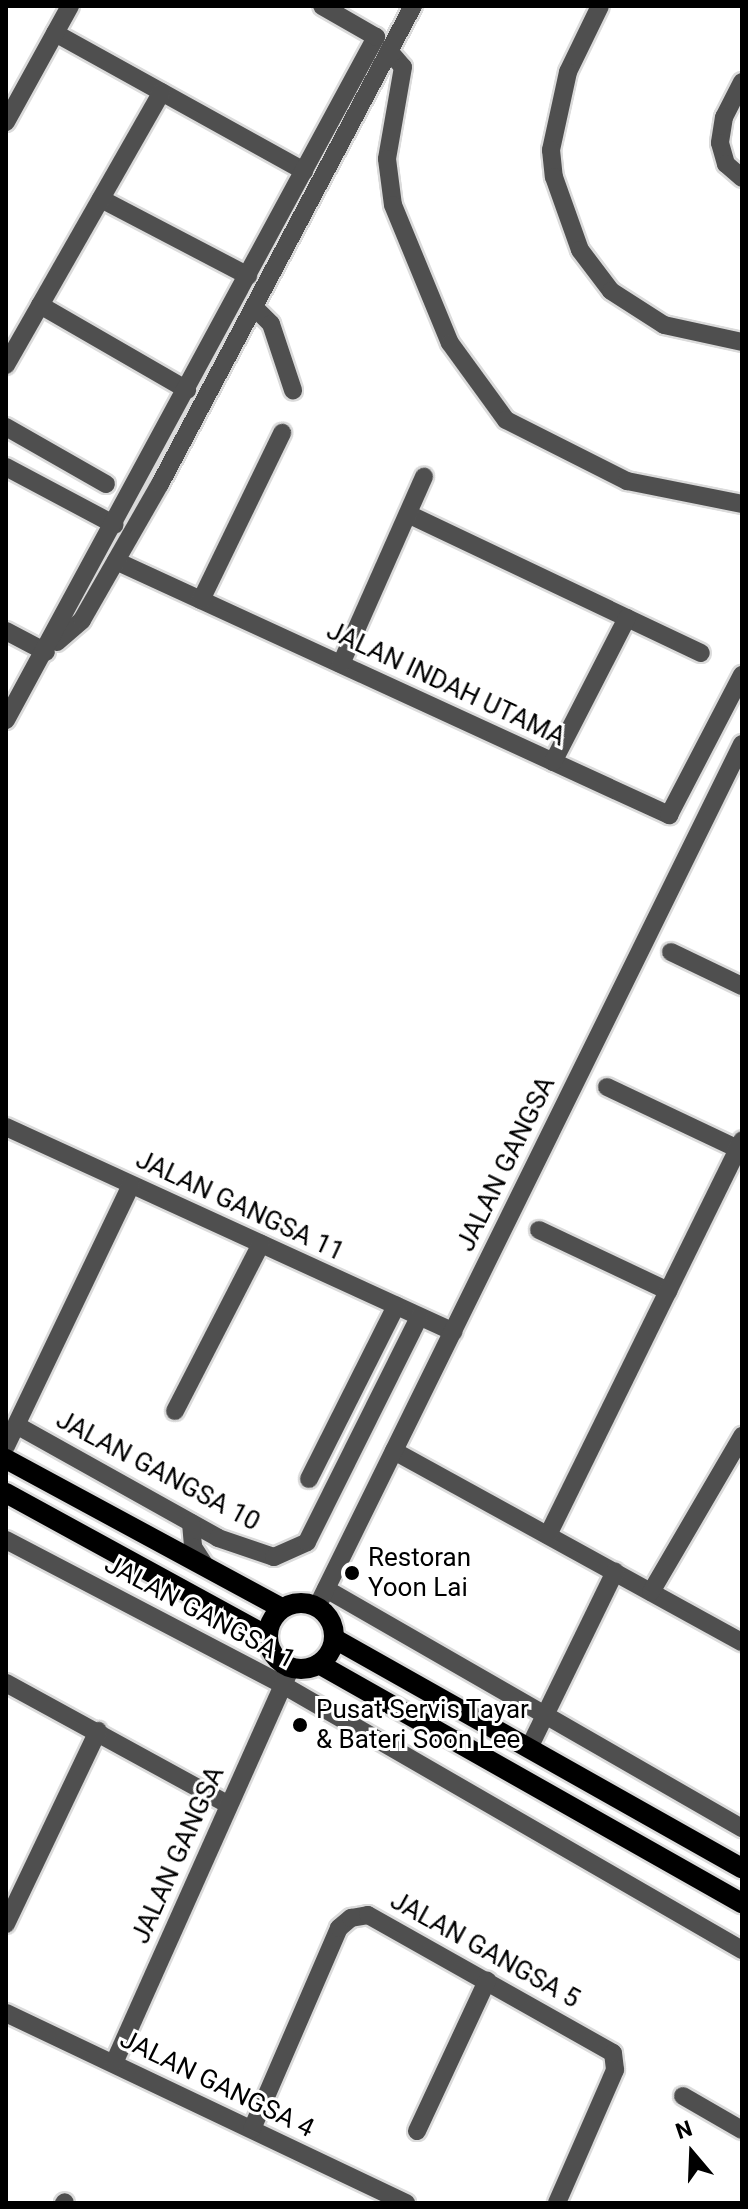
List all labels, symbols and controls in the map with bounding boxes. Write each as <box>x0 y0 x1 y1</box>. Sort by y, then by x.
street label: JALAN INDAH UTAMA <box>322 615 570 753</box>
street label: JALAN GANGSA <box>450 1072 562 1256</box>
street label: JALAN GANGSA 11 <box>131 1144 349 1268</box>
street label: JALAN GANGSA 10 <box>51 1404 265 1538</box>
place label: Restoran Yoon Lai <box>368 1542 471 1604</box>
street label: JALAN GANGSA 1 <box>99 1549 301 1675</box>
marker: Restoran Yoon Lai <box>343 1564 361 1582</box>
place label: Pusat Servis Tayar & Bateri Soon Lee <box>316 1694 529 1756</box>
marker: Pusat Servis Tayar & Bateri Soon Lee <box>291 1716 309 1734</box>
street label: JALAN GANGSA <box>125 1762 231 1948</box>
street label: JALAN GANGSA 5 <box>385 1885 585 2015</box>
street label: JALAN GANGSA 4 <box>115 2024 319 2144</box>
north arrow <box>652 2113 732 2193</box>
text: N <box>673 2115 695 2144</box>

